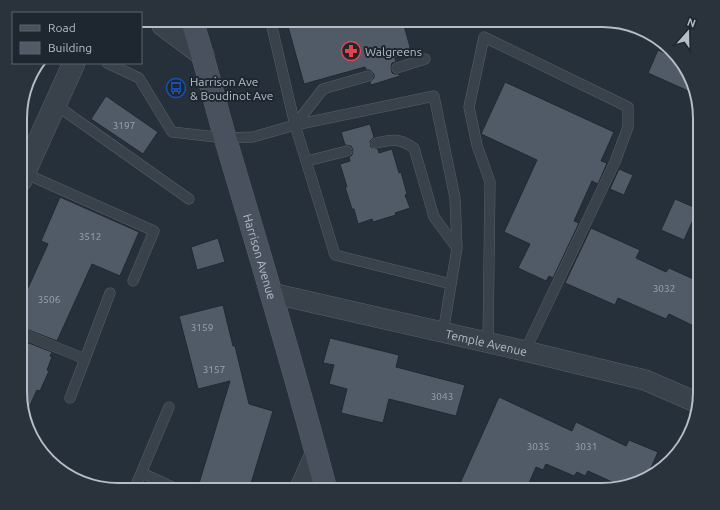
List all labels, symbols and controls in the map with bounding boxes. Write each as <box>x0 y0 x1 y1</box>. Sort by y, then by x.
legend <box>12 12 142 64</box>
north arrow <box>668 12 708 52</box>
text: N <box>686 16 697 30</box>
text: Road <box>48 21 76 34</box>
pharmacy icon: Walgreens <box>340 40 362 62</box>
text: Building <box>48 41 92 54</box>
place label: Walgreens <box>365 45 422 58</box>
place label: Harrison Ave & Boudinot Ave <box>190 75 273 102</box>
bus stop icon: Harrison Ave & Boudinot Ave <box>165 77 187 99</box>
house number: 3197 <box>113 120 135 131</box>
street label: Harrison Avenue <box>241 212 279 301</box>
house number: 3512 <box>79 231 101 242</box>
house number: 3032 <box>653 283 675 294</box>
house number: 3506 <box>38 294 61 305</box>
house number: 3159 <box>191 322 213 333</box>
street label: Temple Avenue <box>444 327 528 358</box>
house number: 3157 <box>203 364 225 375</box>
house number: 3043 <box>431 391 453 402</box>
house number: 3035 <box>527 441 549 452</box>
house number: 3031 <box>575 441 597 452</box>

